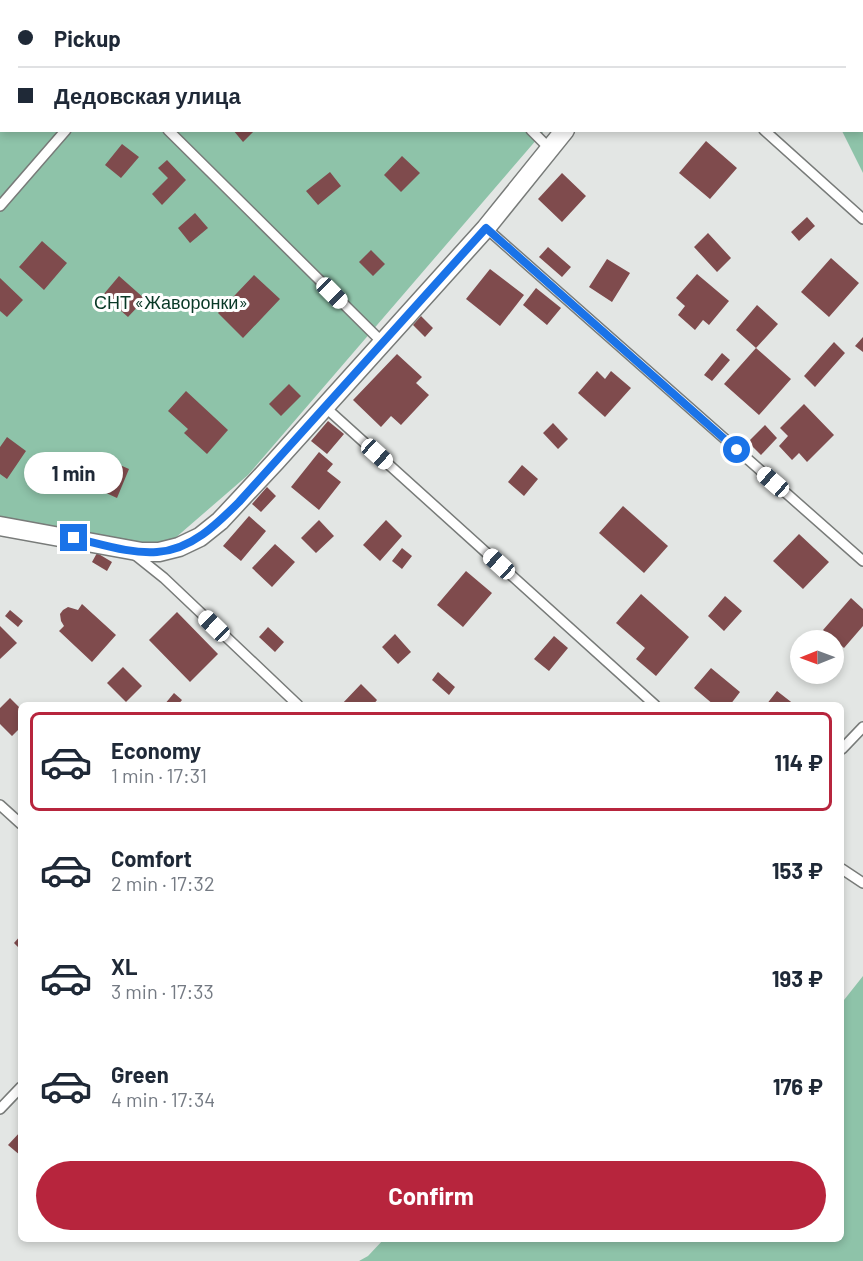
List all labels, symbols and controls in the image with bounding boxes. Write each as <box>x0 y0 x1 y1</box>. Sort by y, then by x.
text: Pickup <box>54 25 121 51</box>
text: Дедовская улица <box>54 82 241 108</box>
car <box>313 274 351 312</box>
park label: СНТ «Жаворонки» <box>94 291 248 313</box>
car <box>358 435 396 473</box>
route start <box>723 436 750 463</box>
callout: 1 min <box>25 451 124 493</box>
text: 1 min <box>52 461 95 485</box>
car <box>754 463 792 501</box>
route end <box>60 524 87 551</box>
car <box>480 545 518 583</box>
car <box>195 607 233 645</box>
north arrow <box>790 630 844 684</box>
map controls <box>790 630 844 684</box>
icon: car <box>39 735 93 789</box>
text: Economy <box>111 737 201 763</box>
text: 114 ₽ <box>774 749 823 775</box>
text: 1 min · 17:31 <box>111 763 207 787</box>
icon: car <box>39 843 93 897</box>
text: Comfort <box>111 845 192 871</box>
text: 153 ₽ <box>772 857 823 883</box>
text: 2 min · 17:32 <box>111 871 215 895</box>
icon: car <box>39 951 93 1005</box>
text: XL <box>111 953 137 979</box>
text: 193 ₽ <box>772 965 823 991</box>
text: 3 min · 17:33 <box>111 979 214 1003</box>
icon: car <box>39 1059 93 1113</box>
text: Green <box>111 1061 169 1087</box>
text: 176 ₽ <box>773 1073 823 1099</box>
text: 4 min · 17:34 <box>111 1087 215 1111</box>
button: Confirm <box>36 1161 826 1230</box>

